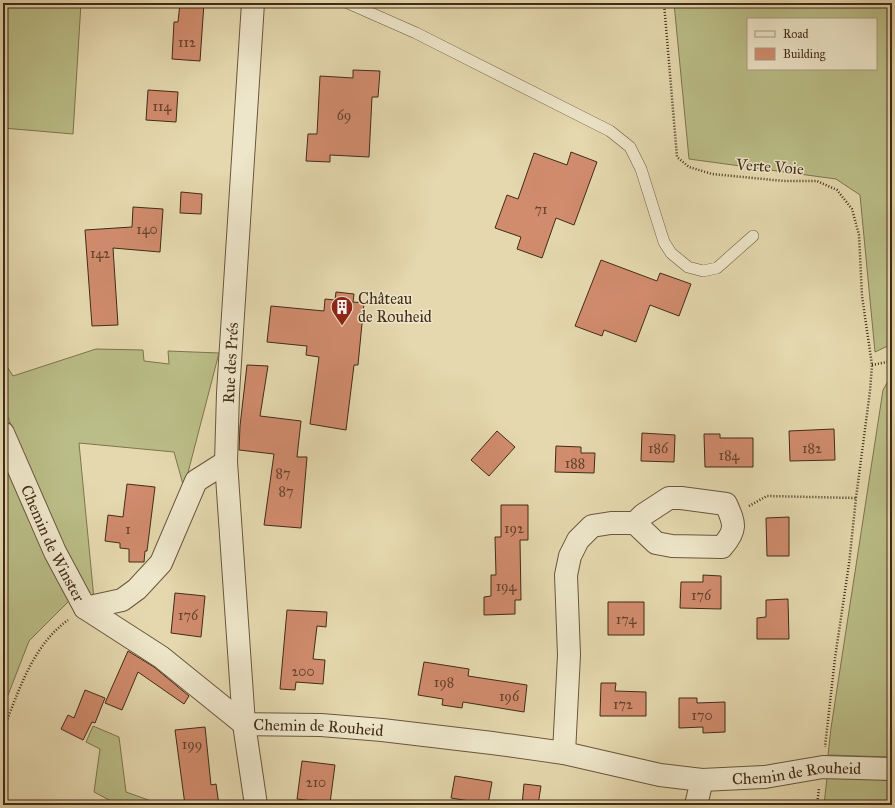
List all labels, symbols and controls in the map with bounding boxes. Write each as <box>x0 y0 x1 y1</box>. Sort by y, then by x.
legend <box>747 18 877 70</box>
text: Road <box>783 27 809 41</box>
house number: 112 <box>178 34 196 51</box>
text: Building <box>783 47 826 62</box>
house number: 114 <box>153 98 173 115</box>
house number: 69 <box>337 107 351 124</box>
street label: Verte Voie <box>735 155 805 178</box>
house number: 71 <box>534 201 548 218</box>
house number: 140 <box>136 221 158 238</box>
house number: 142 <box>90 245 110 262</box>
place label: Château de Rouheid <box>358 289 432 326</box>
building icon: Château de Rouheid <box>329 294 355 327</box>
street label: Rue des Prés <box>219 322 242 404</box>
house number: 186 <box>648 440 669 457</box>
house number: 182 <box>802 440 822 457</box>
house number: 184 <box>719 447 741 464</box>
house number: 188 <box>565 455 585 472</box>
house number: 87 <box>276 465 290 482</box>
street label: Chemin de Winster <box>17 482 89 605</box>
house number: 87 <box>279 483 293 500</box>
house number: 192 <box>504 520 524 537</box>
house number: 1 <box>125 521 131 538</box>
house number: 194 <box>496 578 518 595</box>
house number: 176 <box>691 587 712 604</box>
house number: 176 <box>178 607 199 624</box>
house number: 174 <box>616 611 637 628</box>
house number: 200 <box>291 663 315 680</box>
house number: 198 <box>434 674 454 691</box>
house number: 196 <box>499 688 520 705</box>
house number: 172 <box>613 696 633 713</box>
house number: 170 <box>691 707 713 724</box>
street label: Chemin de Rouheid <box>253 715 384 740</box>
house number: 199 <box>182 736 202 753</box>
street label: Chemin de Rouheid <box>731 758 862 789</box>
house number: 210 <box>306 774 326 791</box>

